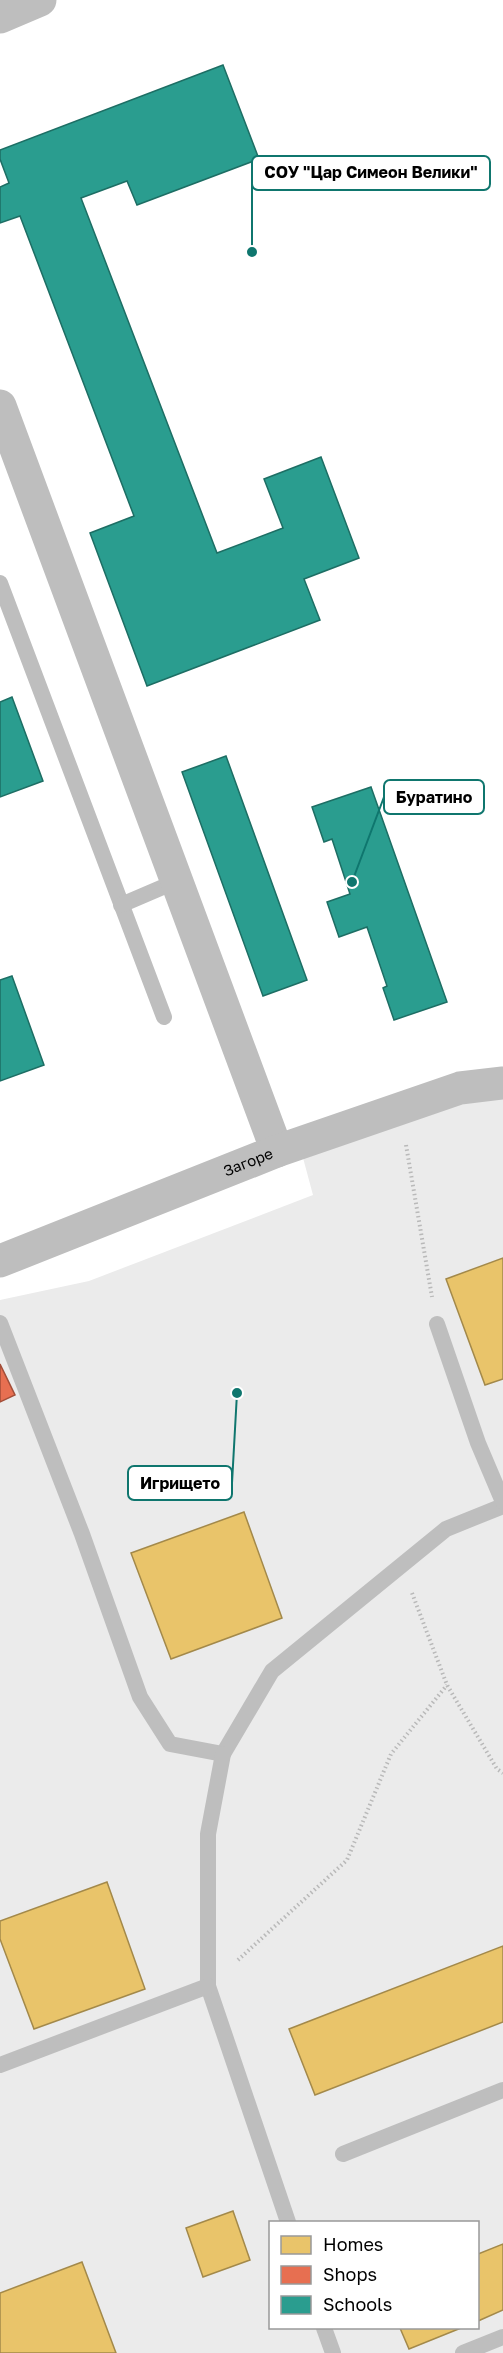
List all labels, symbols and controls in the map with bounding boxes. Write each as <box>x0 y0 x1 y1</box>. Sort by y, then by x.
callout: СОУ "Цар Симеон Велики" <box>252 156 490 190</box>
text: СОУ "Цар Симеон Велики" <box>264 162 478 182</box>
callout: Буратино <box>384 780 484 814</box>
text: Буратино <box>396 787 473 807</box>
street label: Загоре <box>220 1143 275 1179</box>
callout: Игрището <box>128 1466 232 1500</box>
text: Игрището <box>140 1473 220 1493</box>
legend <box>269 2221 479 2329</box>
text: Homes <box>323 2233 383 2255</box>
text: Shops <box>323 2263 377 2285</box>
text: Schools <box>323 2293 392 2315</box>

